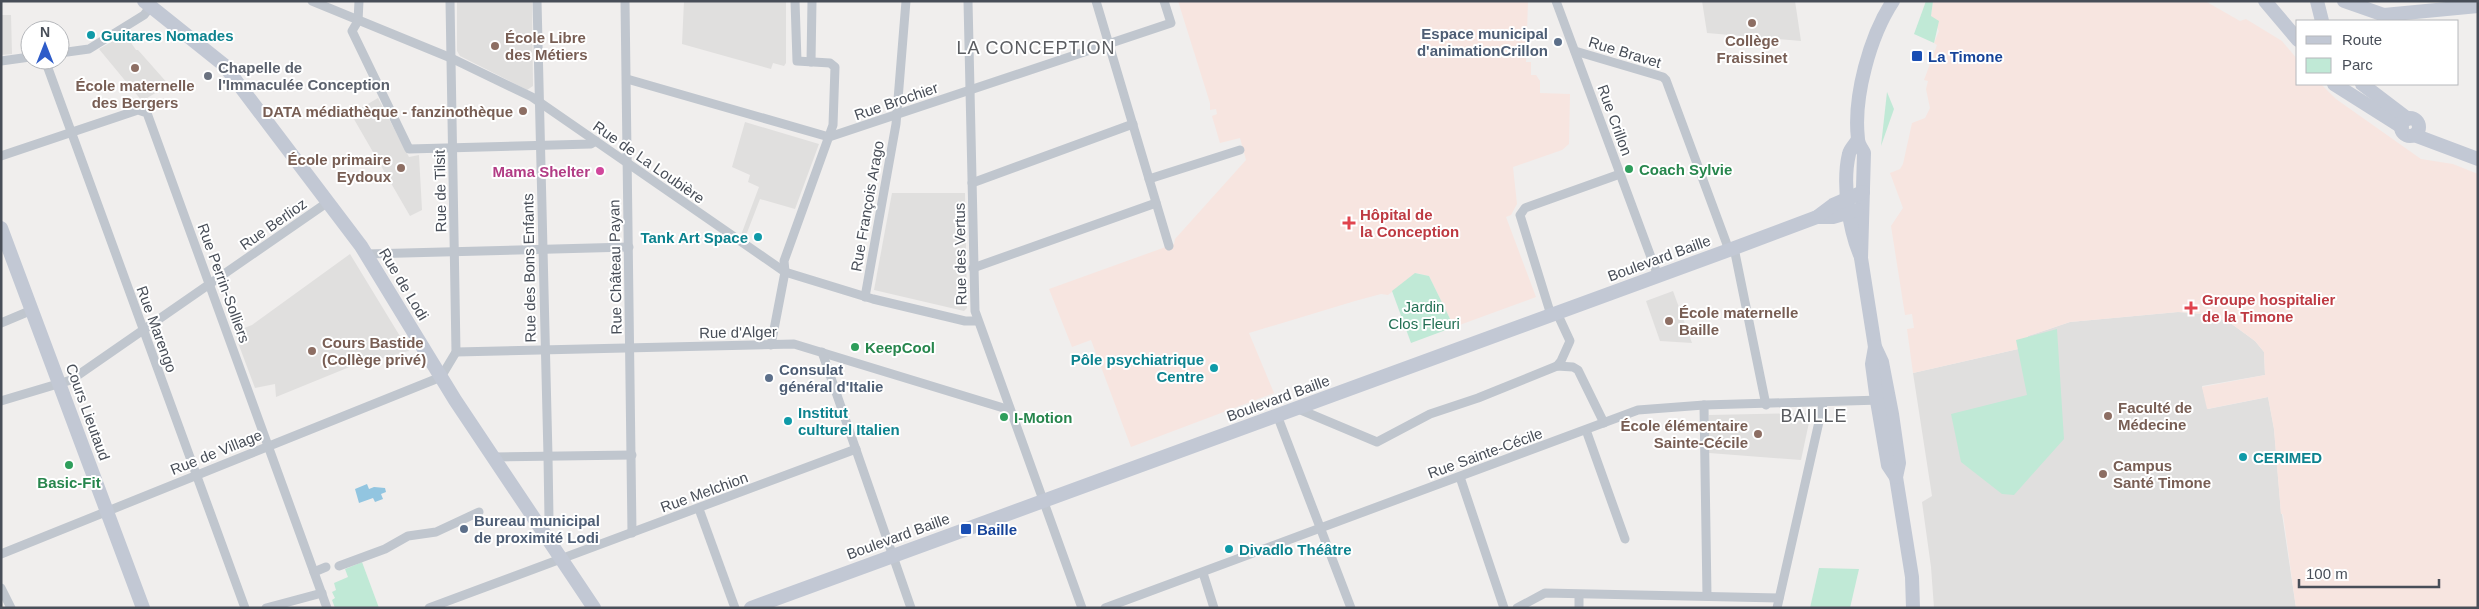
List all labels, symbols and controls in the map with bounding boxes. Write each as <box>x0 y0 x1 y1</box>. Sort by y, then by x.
marker: Collège Fraissinet <box>1746 17 1758 29</box>
north arrow <box>20 20 70 70</box>
legend <box>2296 20 2459 85</box>
text: N <box>40 24 50 40</box>
place label: Espace municipal d'animationCrillon <box>1417 25 1548 59</box>
place label: Guitares Nomades <box>101 27 234 44</box>
marker: Guitares Nomades <box>85 29 97 41</box>
place label: École Libre des Métiers <box>505 29 588 63</box>
text: Route <box>2342 31 2382 48</box>
place label: Collège Fraissinet <box>1717 32 1787 66</box>
street label: Rue Bravet <box>1587 33 1664 71</box>
marker: Espace municipal d'animationCrillon <box>1552 36 1564 48</box>
district label: LA CONCEPTION <box>956 38 1116 58</box>
marker: École Libre des Métiers <box>489 40 501 52</box>
place label: La Timone <box>1928 48 2003 65</box>
marker: La Timone <box>1910 49 1924 63</box>
text: Parc <box>2342 56 2373 73</box>
place label: Chapelle de l'Immaculée Conception <box>218 59 390 93</box>
marker: École maternelle des Bergers <box>129 62 141 74</box>
marker: Chapelle de l'Immaculée Conception <box>202 70 214 82</box>
place label: École maternelle des Bergers <box>75 77 195 111</box>
street label: Rue Brochier <box>852 79 940 123</box>
street label: Rue Crillon <box>1594 82 1636 158</box>
place label: DATA médiathèque - fanzinothèque <box>262 103 513 120</box>
marker: DATA médiathèque - fanzinothèque <box>517 105 529 117</box>
street label: Rue de La Loubière <box>590 117 708 207</box>
street label: Rue François Arago <box>847 139 887 273</box>
street label: Rue de Tilsit <box>431 149 449 232</box>
place label: École primaire Eydoux <box>288 151 392 185</box>
place label: Coach Sylvie <box>1639 161 1732 178</box>
marker: École primaire Eydoux <box>395 162 407 174</box>
place label: Mama Shelter <box>492 163 590 180</box>
marker: Coach Sylvie <box>1623 163 1635 175</box>
marker: Mama Shelter <box>594 165 606 177</box>
street label: Rue des Bons Enfants <box>519 193 539 343</box>
street label: Rue Berlioz <box>236 195 310 253</box>
street label: Rue Château Payan <box>605 199 625 335</box>
street label: Rue des Vertus <box>951 203 969 305</box>
place label: Hôpital de la Conception <box>1360 206 1459 240</box>
marker: Hôpital de la Conception <box>1342 216 1356 230</box>
street label: Rue Perrin-Solliers <box>194 221 254 345</box>
place label: Tank Art Space <box>640 229 748 246</box>
marker: Tank Art Space <box>752 231 764 243</box>
street label: Boulevard Baille <box>1605 231 1713 285</box>
street label: Rue de Lodi <box>376 245 432 323</box>
street label: Rue Marengo <box>133 283 181 375</box>
place label: Groupe hospitalier de la Timone <box>2202 291 2336 325</box>
park label: Jardin Clos Fleuri <box>1388 298 1460 332</box>
marker: Groupe hospitalier de la Timone <box>2184 301 2198 315</box>
place label: École maternelle Baille <box>1679 304 1798 338</box>
marker: École maternelle Baille <box>1663 315 1675 327</box>
street label: Rue d'Alger <box>699 323 777 341</box>
place label: Cours Bastide (Collège privé) <box>322 334 426 368</box>
place label: KeepCool <box>865 339 935 356</box>
marker: KeepCool <box>849 341 861 353</box>
marker: Cours Bastide (Collège privé) <box>306 345 318 357</box>
place label: Pôle psychiatrique Centre <box>1071 351 1204 385</box>
street label: Cours Lieutaud <box>63 361 113 463</box>
place label: Consulat général d'Italie <box>779 361 883 395</box>
marker: Pôle psychiatrique Centre <box>1208 362 1220 374</box>
street label: Boulevard Baille <box>1224 371 1332 425</box>
marker: Consulat général d'Italie <box>763 372 775 384</box>
place label: Faculté de Médecine <box>2118 399 2192 433</box>
place label: Institut culturel Italien <box>798 404 900 438</box>
district label: BAILLE <box>1780 406 1848 426</box>
place label: I-Motion <box>1014 409 1072 426</box>
marker: Faculté de Médecine <box>2102 410 2114 422</box>
marker: I-Motion <box>998 411 1010 423</box>
marker: Institut culturel Italien <box>782 415 794 427</box>
place label: École élémentaire Sainte-Cécile <box>1620 417 1748 451</box>
street label: Rue Sainte-Cécile <box>1425 424 1545 482</box>
street label: Rue de Village <box>168 426 264 478</box>
marker: École élémentaire Sainte-Cécile <box>1752 428 1764 440</box>
place label: CERIMED <box>2253 449 2322 466</box>
marker: CERIMED <box>2237 451 2249 463</box>
place label: Campus Santé Timone <box>2113 457 2211 491</box>
marker: Basic-Fit <box>63 459 75 471</box>
street label: Rue Melchion <box>658 468 750 516</box>
marker: Campus Santé Timone <box>2097 468 2109 480</box>
place label: Basic-Fit <box>37 474 101 491</box>
street label: Boulevard Baille <box>844 509 952 563</box>
place label: Bureau municipal de proximité Lodi <box>474 512 600 546</box>
place label: Baille <box>977 521 1017 538</box>
marker: Baille <box>959 522 973 536</box>
marker: Bureau municipal de proximité Lodi <box>458 523 470 535</box>
place label: Divadlo Théâtre <box>1239 541 1352 558</box>
marker: Divadlo Théâtre <box>1223 543 1235 555</box>
scale bar <box>2299 556 2439 588</box>
text: 100 m <box>2306 565 2348 582</box>

